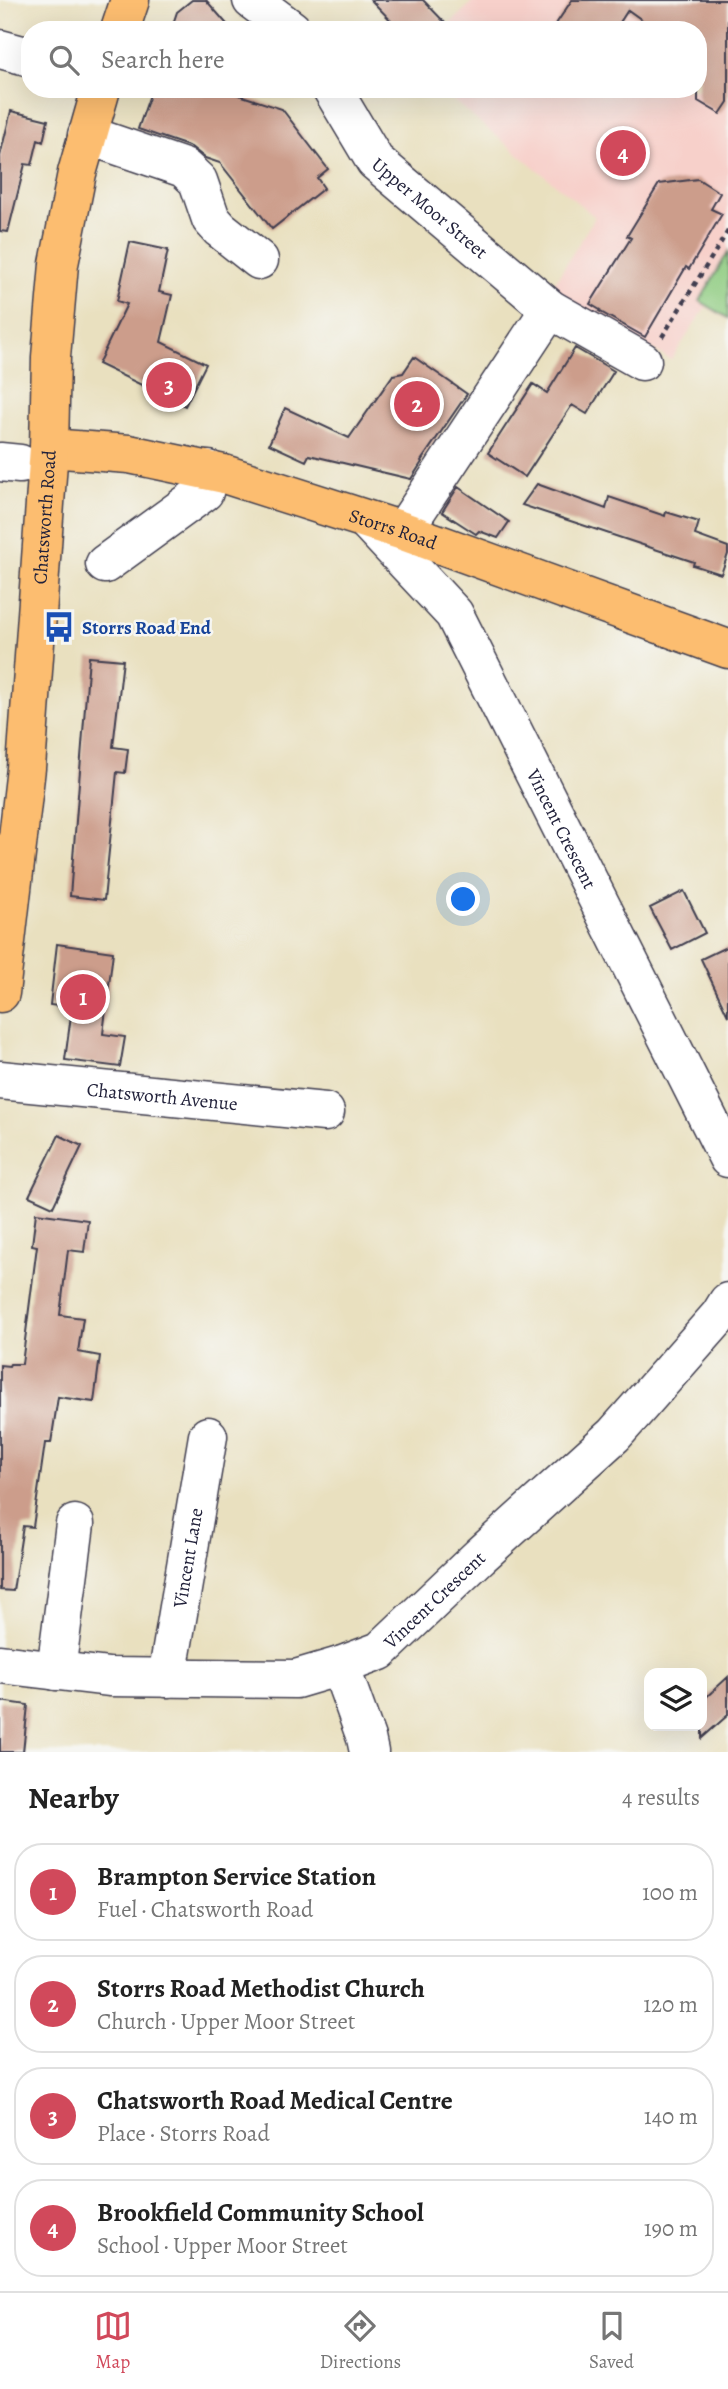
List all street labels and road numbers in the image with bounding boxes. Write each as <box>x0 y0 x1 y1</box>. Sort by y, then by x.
street label: Upper Moor Street <box>366 152 493 265</box>
street label: Chatsworth Road <box>27 448 63 585</box>
street label: Storrs Road <box>346 503 441 557</box>
street label: Vincent Crescent <box>520 764 602 893</box>
street label: Chatsworth Avenue <box>85 1077 239 1117</box>
street label: Vincent Lane <box>167 1506 210 1611</box>
street label: Vincent Crescent <box>378 1546 491 1656</box>

